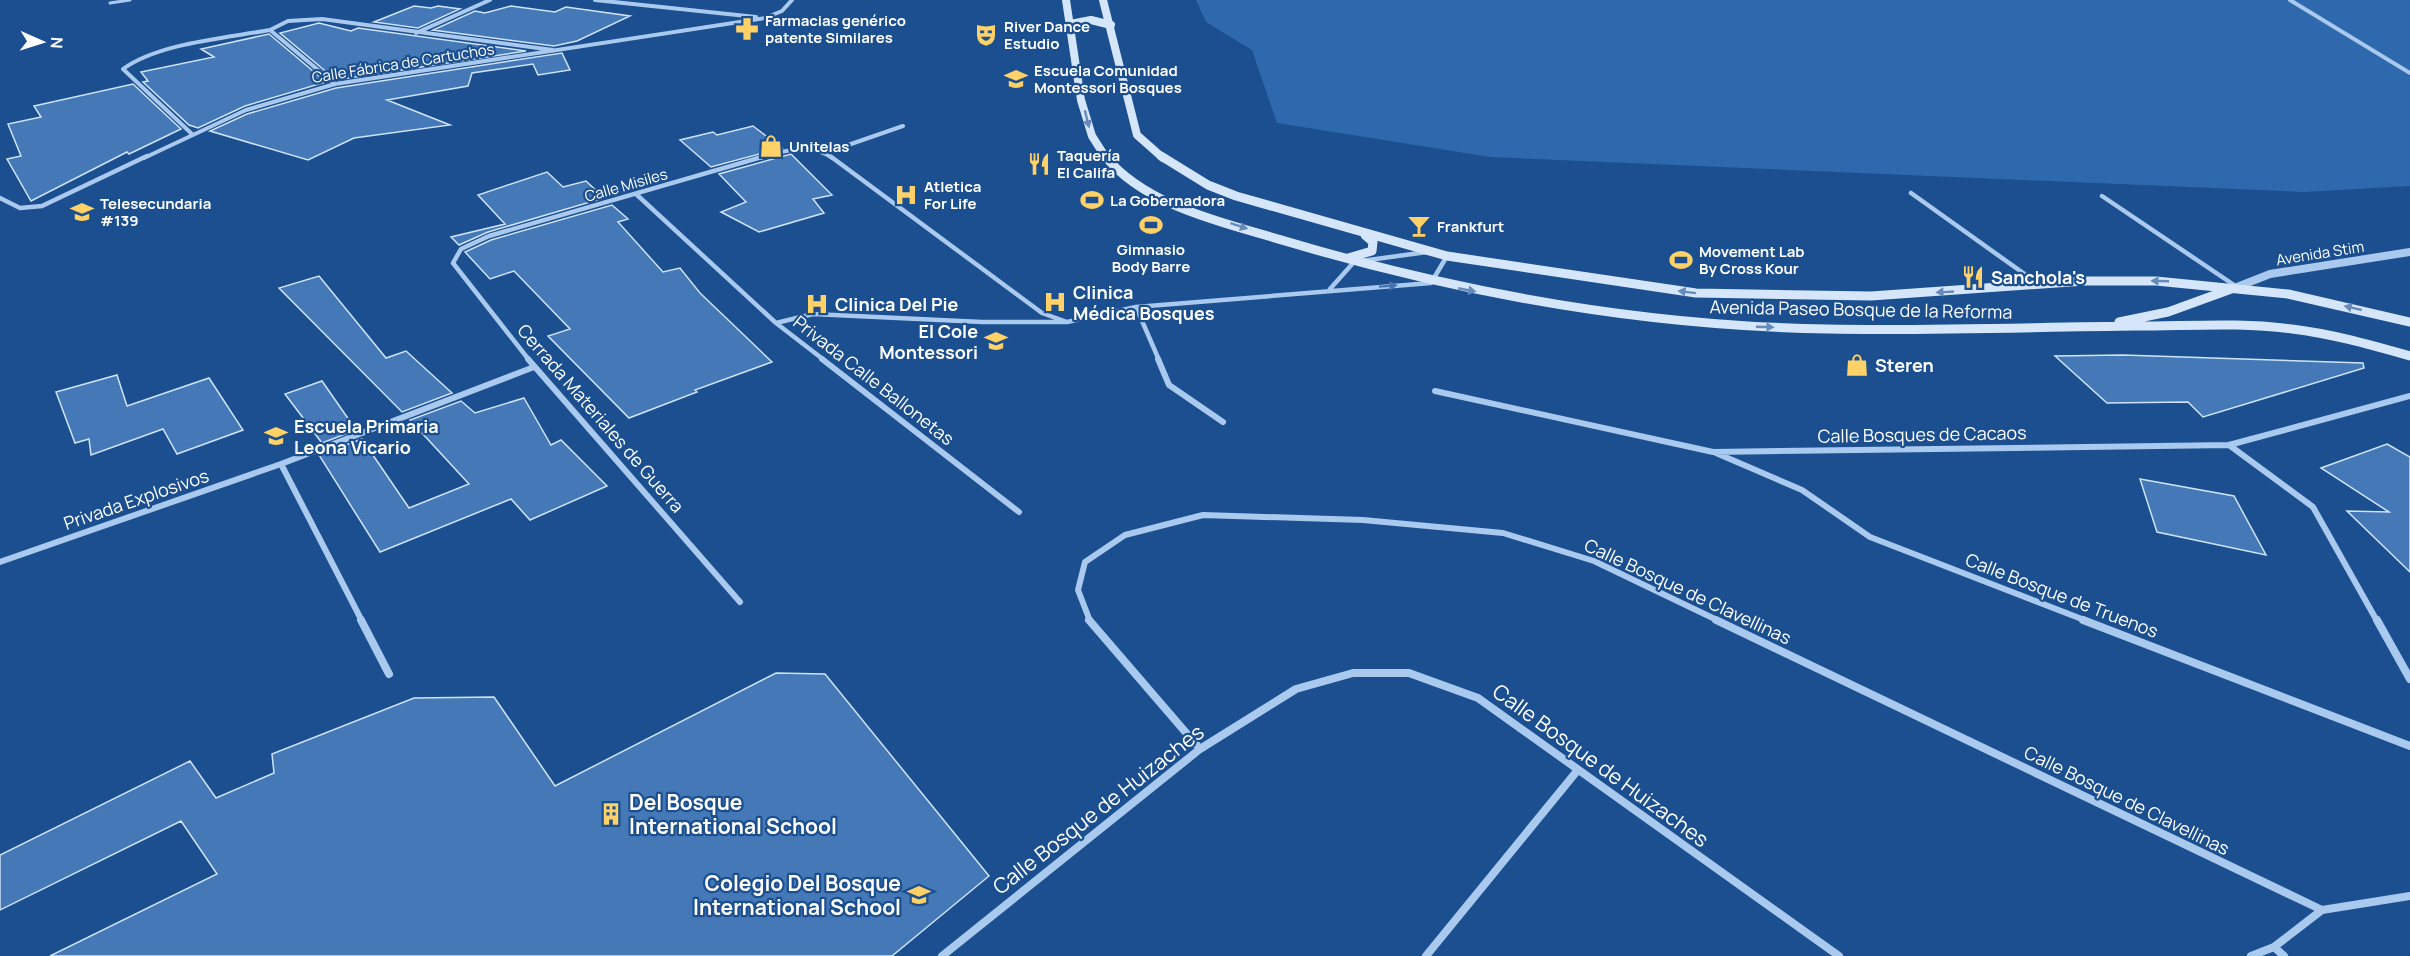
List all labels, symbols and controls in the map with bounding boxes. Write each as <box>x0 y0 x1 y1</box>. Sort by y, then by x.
place label: Farmacias genérico patente Similares <box>765 10 906 48</box>
north arrow <box>12 12 72 72</box>
pharmacy icon: Farmacias genérico patente Similares <box>734 16 760 42</box>
place label: River Dance Estudio <box>1004 16 1090 54</box>
theatre icon: River Dance Estudio <box>973 22 999 48</box>
text: N <box>46 36 68 49</box>
street label: Calle Fábrica de Cartuchos <box>310 38 496 88</box>
place label: Escuela Comunidad Montessori Bosques <box>1034 60 1182 98</box>
school or university icon: Escuela Comunidad Montessori Bosques <box>1003 66 1029 92</box>
one-way arrow <box>1082 110 1092 129</box>
shop icon: Unitelas <box>758 133 784 159</box>
place label: Unitelas <box>789 136 849 157</box>
place label: Taquería El Califa <box>1057 145 1120 183</box>
restaurant icon: Taquería El Califa <box>1026 151 1052 177</box>
street label: Calle Misiles <box>582 163 670 207</box>
place label: Atletica For Life <box>924 176 981 214</box>
hospital icon: Atletica For Life <box>893 182 919 208</box>
sports icon: La Gobernadora <box>1079 187 1105 213</box>
place label: La Gobernadora <box>1110 190 1225 211</box>
place label: Telesecundaria #139 <box>100 193 211 231</box>
school or university icon: Telesecundaria #139 <box>69 199 95 225</box>
sports icon: Gimnasio Body Barre <box>1138 212 1164 238</box>
bar icon: Frankfurt <box>1406 213 1432 239</box>
place label: Frankfurt <box>1437 216 1504 237</box>
one-way arrow <box>1230 222 1248 232</box>
street label: Avenida Stim <box>2274 236 2366 270</box>
place label: Gimnasio Body Barre <box>1112 239 1190 277</box>
place label: Movement Lab By Cross Kour <box>1699 241 1805 279</box>
sports icon: Movement Lab By Cross Kour <box>1668 247 1694 273</box>
restaurant icon: Sanchola's <box>1960 264 1986 290</box>
place label: Sanchola's <box>1991 265 2085 289</box>
one-way arrow <box>2151 277 2170 286</box>
place label: Clinica Médica Bosques <box>1073 280 1215 325</box>
one-way arrow <box>1379 281 1398 290</box>
one-way arrow <box>1458 286 1477 295</box>
one-way arrow <box>1678 287 1697 297</box>
one-way arrow <box>1935 287 1954 296</box>
hospital icon: Clinica Médica Bosques <box>1042 289 1068 315</box>
hospital icon: Clinica Del Pie <box>804 291 830 317</box>
place label: Clinica Del Pie <box>835 292 959 316</box>
street label: Avenida Paseo Bosque de la Reforma <box>1709 294 2013 324</box>
one-way arrow <box>2344 302 2363 312</box>
street label: Privada Calle Ballonetas <box>789 310 959 450</box>
street label: Cerrada Materiales de Guerra <box>512 319 690 517</box>
place label: El Cole Montessori <box>879 319 978 364</box>
one-way arrow <box>1755 323 1774 332</box>
school or university icon: El Cole Montessori <box>983 328 1009 354</box>
shop icon: Steren <box>1844 352 1870 378</box>
place label: Steren <box>1875 353 1934 377</box>
place label: Escuela Primaria Leona Vicario <box>294 414 439 459</box>
street label: Calle Bosques de Cacaos <box>1817 420 2027 448</box>
school or university icon: Escuela Primaria Leona Vicario <box>263 423 289 449</box>
street label: Privada Explosivos <box>60 463 212 535</box>
street label: Calle Bosque de Clavellinas <box>1581 532 1795 650</box>
street label: Calle Bosque de Truenos <box>1962 547 2162 643</box>
street label: Calle Bosque de Huizaches <box>1487 677 1715 853</box>
street label: Calle Bosque de Huizaches <box>987 718 1209 900</box>
street label: Calle Bosque de Clavellinas <box>2020 740 2234 860</box>
place label: Del Bosque International School <box>629 788 837 840</box>
building icon: Del Bosque International School <box>598 801 624 827</box>
place label: Colegio Del Bosque International School <box>693 869 901 921</box>
school or university icon: Colegio Del Bosque International School <box>906 882 932 908</box>

